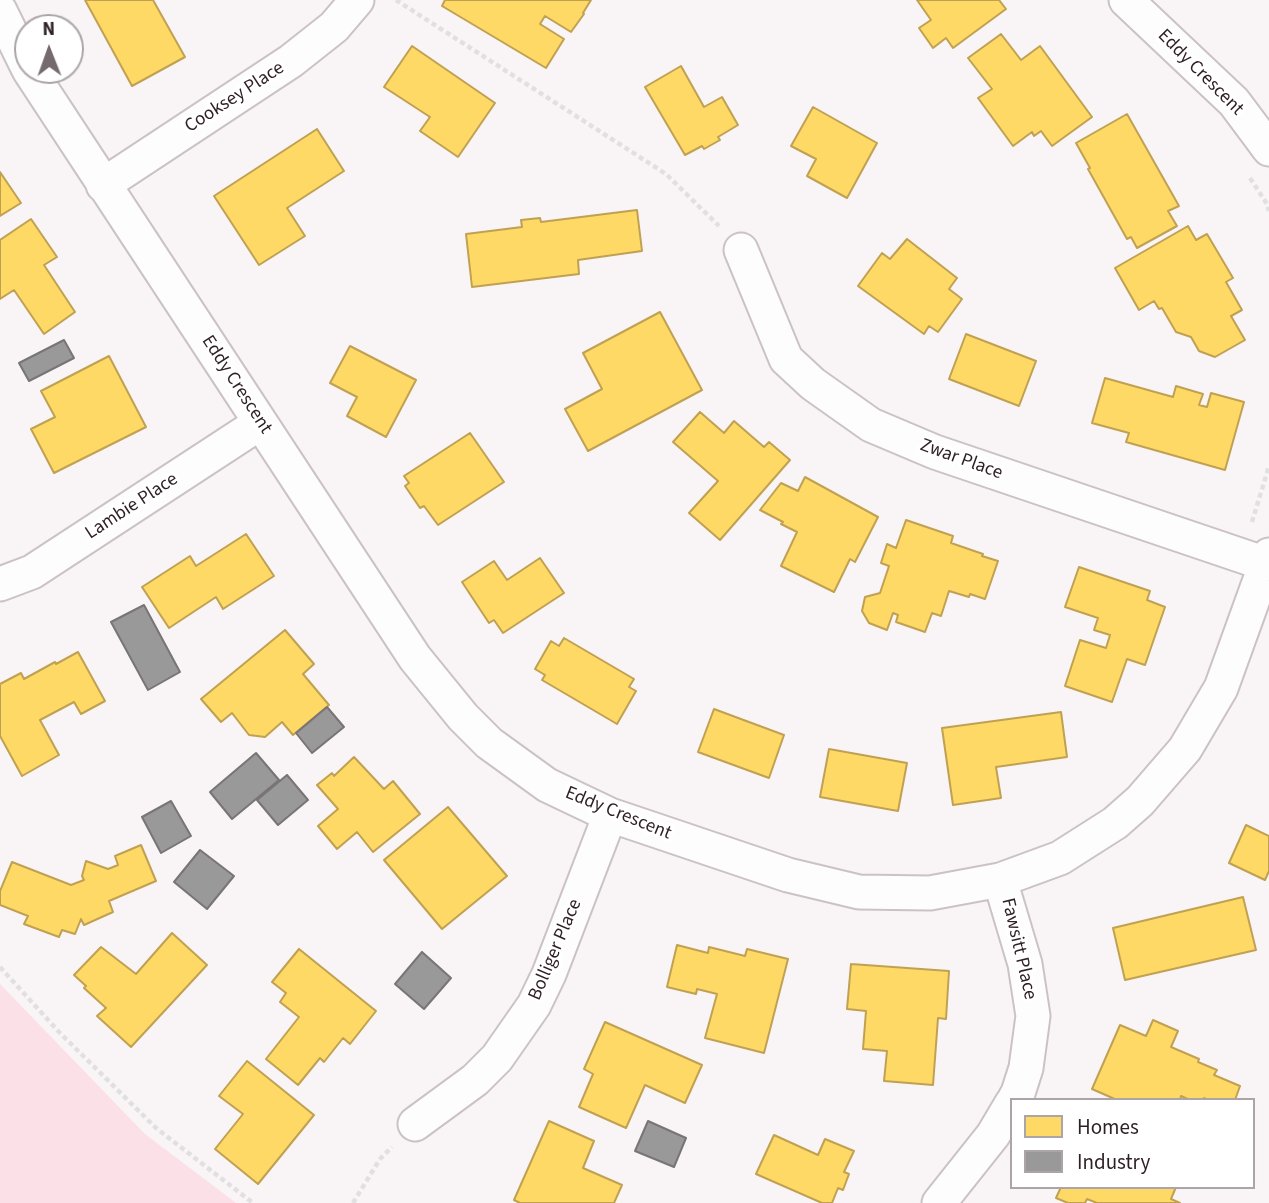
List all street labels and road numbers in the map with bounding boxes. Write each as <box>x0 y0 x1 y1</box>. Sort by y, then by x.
street label: Eddy Crescent <box>1152 25 1248 121</box>
street label: Cooksey Place <box>181 57 289 139</box>
street label: Eddy Crescent <box>196 332 276 438</box>
street label: Zwar Place <box>917 435 1005 485</box>
street label: Lambie Place <box>81 469 183 545</box>
street label: Eddy Crescent <box>561 782 675 846</box>
street label: Bolliger Place <box>524 896 588 1004</box>
street label: Fawsitt Place <box>995 896 1041 1002</box>

